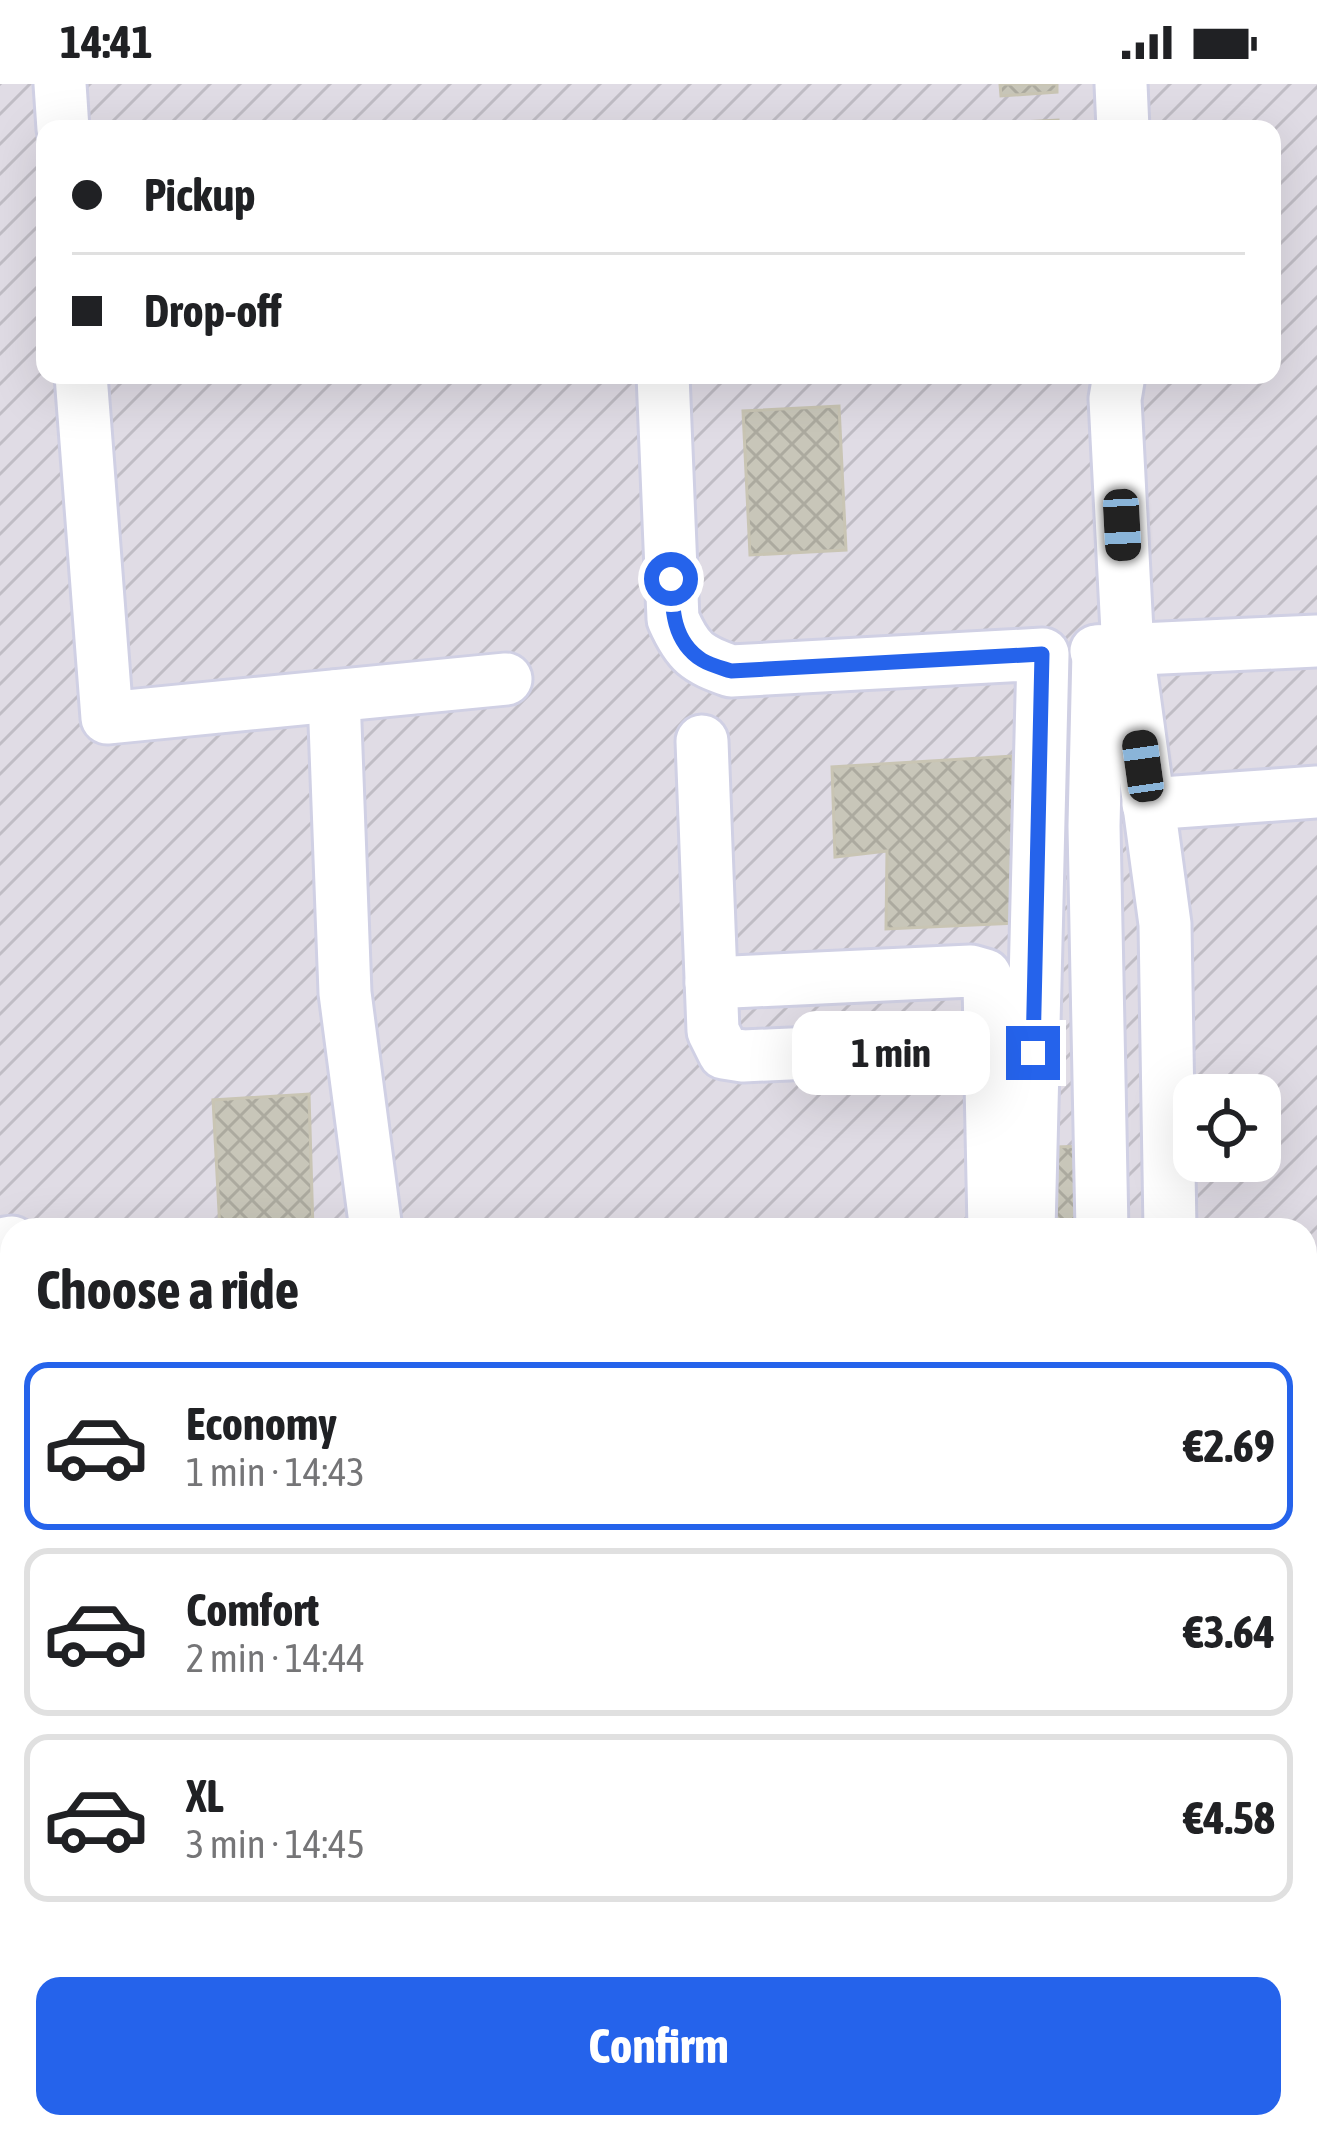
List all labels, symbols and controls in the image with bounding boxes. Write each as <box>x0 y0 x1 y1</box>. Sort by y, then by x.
text: 14:41 <box>60 16 153 68</box>
text: Pickup <box>144 169 255 221</box>
text: Drop-off <box>144 285 282 337</box>
car <box>1102 488 1142 562</box>
route start <box>644 552 698 606</box>
car <box>1120 728 1166 804</box>
callout: 1 min <box>793 1011 991 1095</box>
route end <box>1006 1026 1060 1080</box>
text: 1 min <box>851 1031 931 1075</box>
map controls <box>1173 1074 1281 1182</box>
button: locate <box>1173 1074 1281 1182</box>
text: Choose a ride <box>36 1259 299 1320</box>
icon: car <box>42 1392 150 1500</box>
text: Economy <box>186 1398 337 1450</box>
text: €2.69 <box>1183 1420 1275 1472</box>
text: 1 min · 14:43 <box>186 1450 365 1494</box>
icon: car <box>42 1578 150 1686</box>
text: Comfort <box>186 1584 319 1636</box>
text: €3.64 <box>1183 1606 1275 1658</box>
text: 2 min · 14:44 <box>186 1636 365 1680</box>
icon: car <box>42 1764 150 1872</box>
text: XL <box>186 1770 224 1822</box>
text: €4.58 <box>1183 1792 1275 1844</box>
text: 3 min · 14:45 <box>186 1822 365 1866</box>
button: Confirm <box>36 1977 1281 2115</box>

